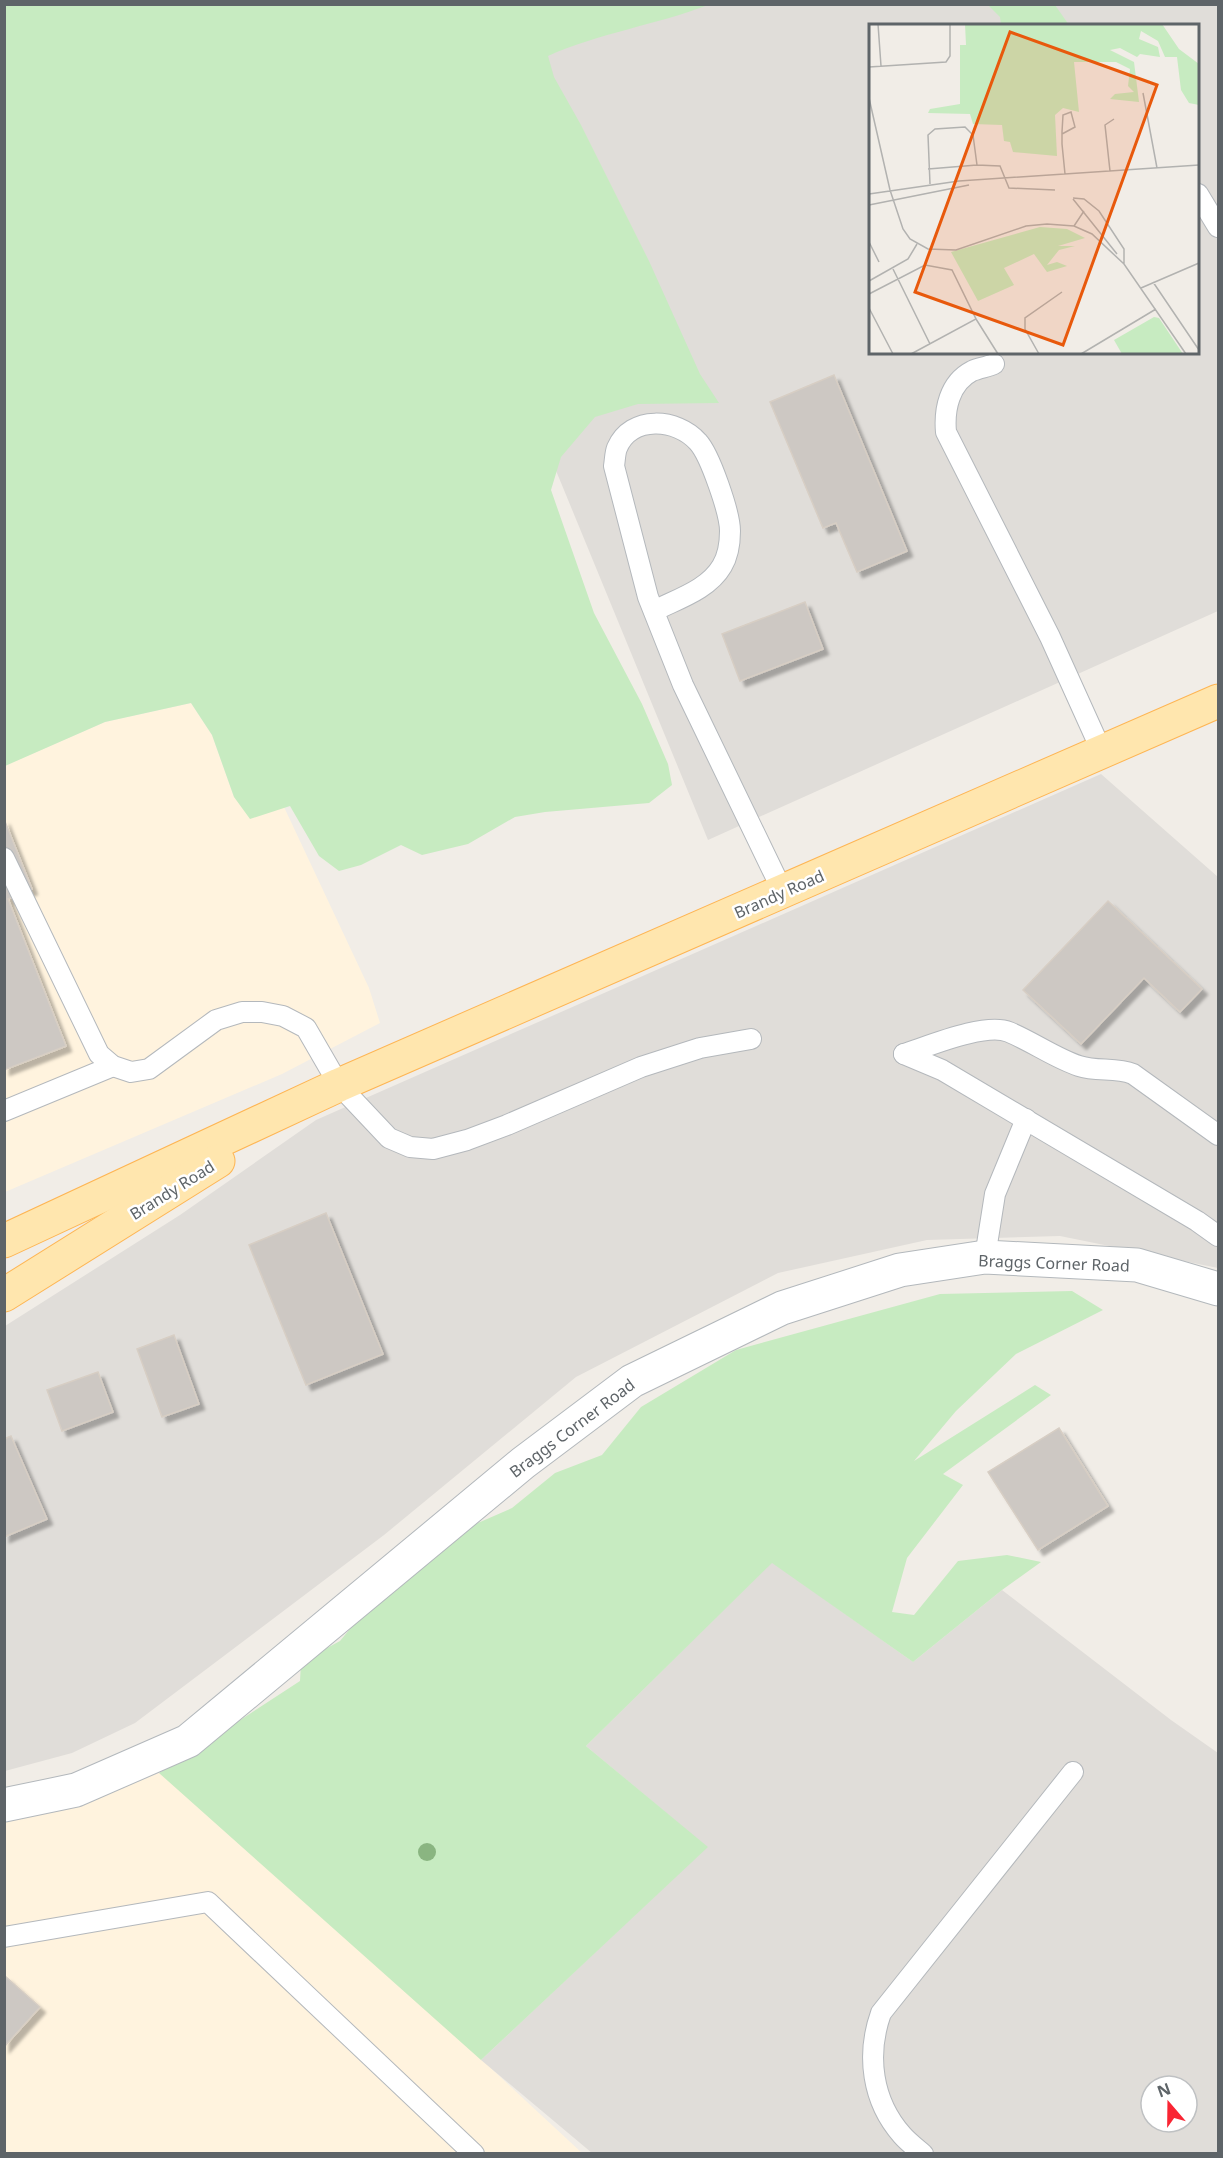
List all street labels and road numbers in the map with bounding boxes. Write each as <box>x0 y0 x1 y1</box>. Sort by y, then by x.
street label: Brandy Road <box>731 864 827 924</box>
street label: Brandy Road <box>125 1155 219 1225</box>
street label: Braggs Corner Road <box>978 1249 1130 1277</box>
street label: Braggs Corner Road <box>505 1374 639 1482</box>

